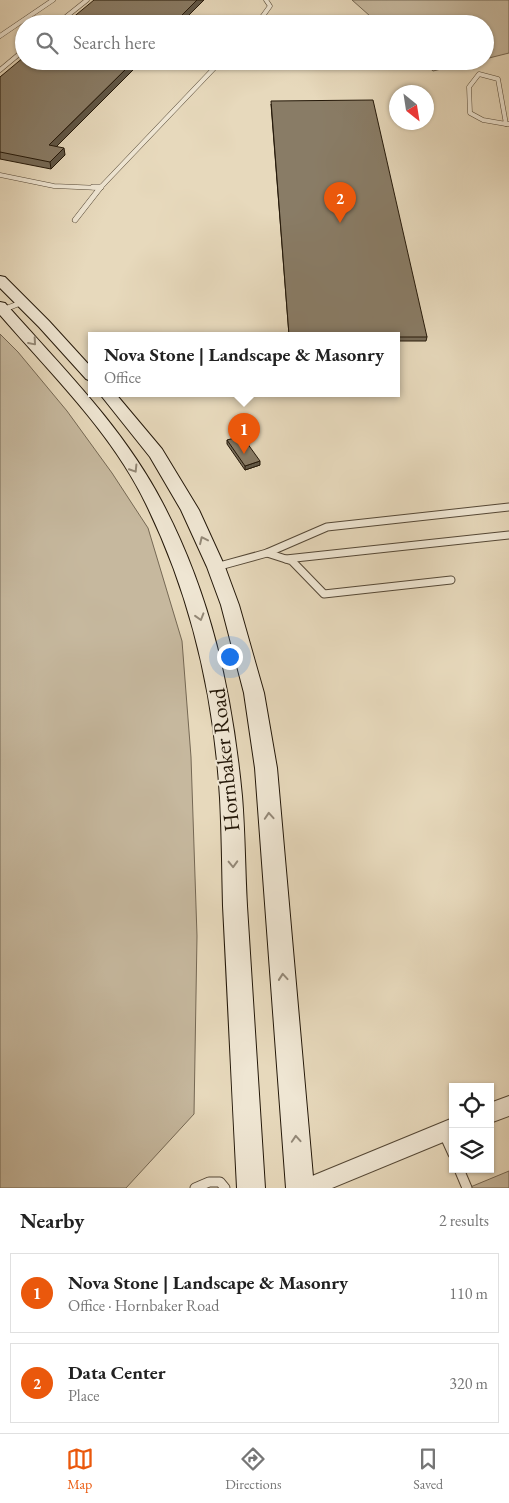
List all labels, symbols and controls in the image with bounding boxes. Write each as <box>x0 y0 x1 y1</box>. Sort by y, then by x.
search box <box>15 15 494 70</box>
icon: search <box>33 29 61 57</box>
text: Search here <box>73 30 155 55</box>
north arrow <box>389 85 434 130</box>
pin: 2 <box>324 182 356 223</box>
popup <box>88 332 400 397</box>
one-way arrow <box>27 337 36 346</box>
text: Nova Stone | Landscape & Masonry <box>104 342 384 367</box>
text: Office <box>104 367 141 388</box>
pin: 1 <box>228 413 260 454</box>
one-way arrow <box>128 464 138 473</box>
one-way arrow <box>199 536 210 545</box>
one-way arrow <box>194 612 204 621</box>
your location <box>217 644 243 670</box>
street label: Hornbaker Road <box>202 686 246 833</box>
one-way arrow <box>264 811 275 819</box>
one-way arrow <box>228 860 238 868</box>
one-way arrow <box>278 973 289 981</box>
map controls <box>449 1083 494 1173</box>
button: locate <box>449 1083 494 1128</box>
button: layers <box>449 1128 494 1173</box>
one-way arrow <box>291 1135 302 1143</box>
text: Nearby <box>20 1207 84 1234</box>
text: 2 results <box>439 1210 489 1231</box>
text: Nova Stone | Landscape & Masonry <box>68 1270 348 1295</box>
text: 1 <box>33 1283 41 1304</box>
text: 110 m <box>449 1283 488 1304</box>
text: Office · Hornbaker Road <box>68 1295 219 1316</box>
text: Data Center <box>68 1360 166 1385</box>
text: 2 <box>33 1373 41 1394</box>
text: 320 m <box>449 1373 488 1394</box>
text: Place <box>68 1385 100 1406</box>
tab: Map <box>66 1445 94 1493</box>
tab: Directions <box>225 1445 282 1493</box>
tab: Saved <box>413 1445 443 1493</box>

